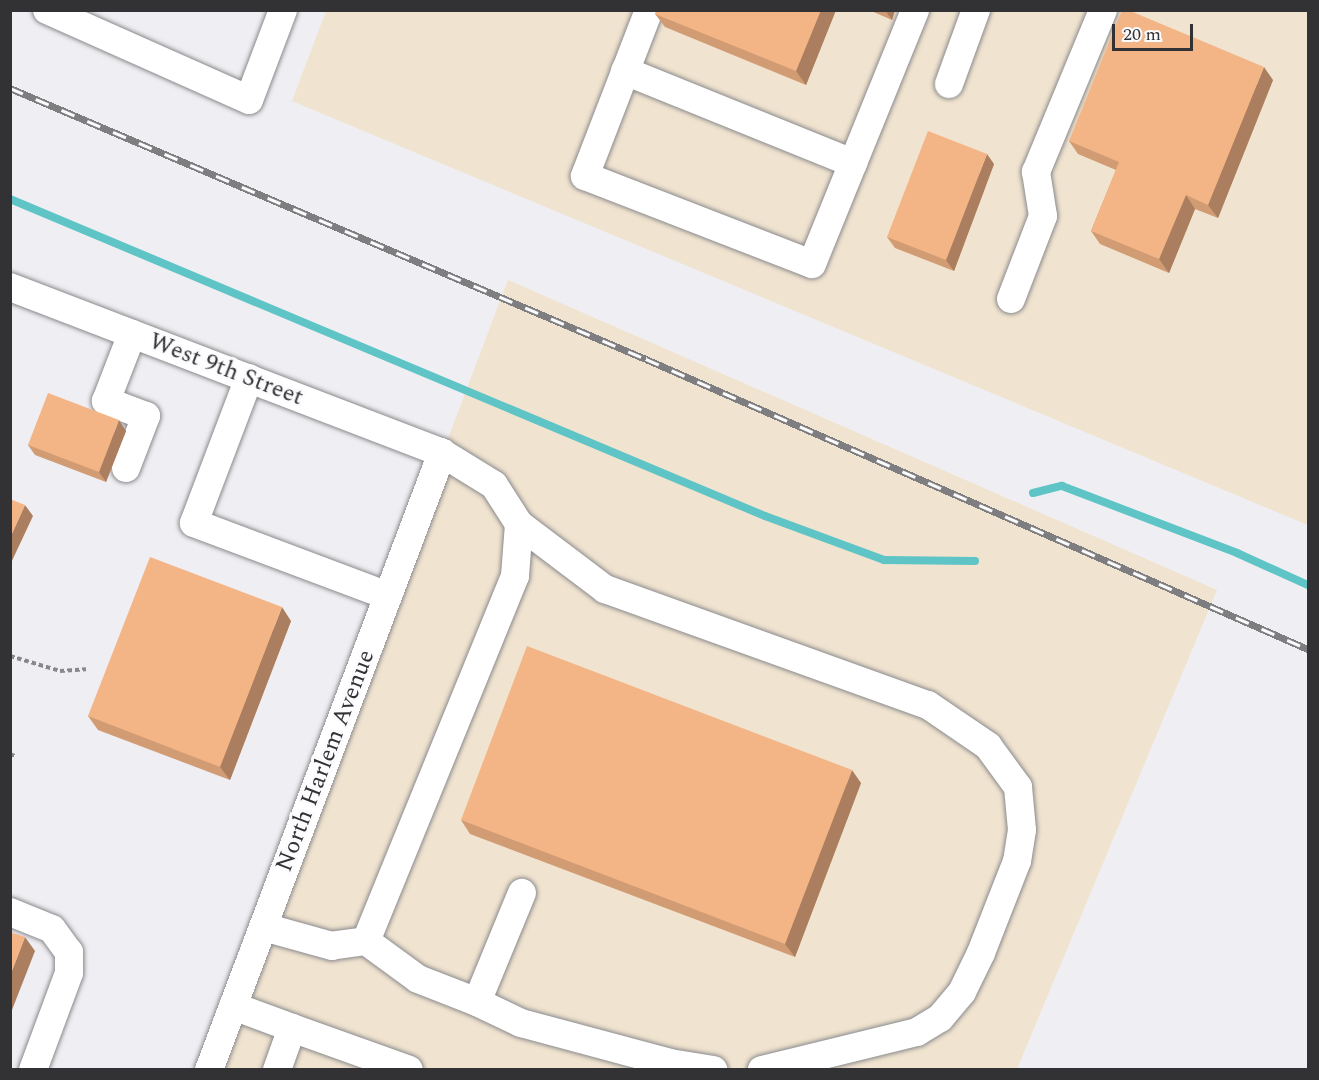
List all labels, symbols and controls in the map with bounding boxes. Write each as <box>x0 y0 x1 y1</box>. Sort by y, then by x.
scale bar <box>1115 12 1196 50</box>
text: 20 m <box>1123 21 1161 48</box>
street label: West 9th Street <box>145 327 307 413</box>
street label: North Harlem Avenue <box>270 646 382 876</box>

